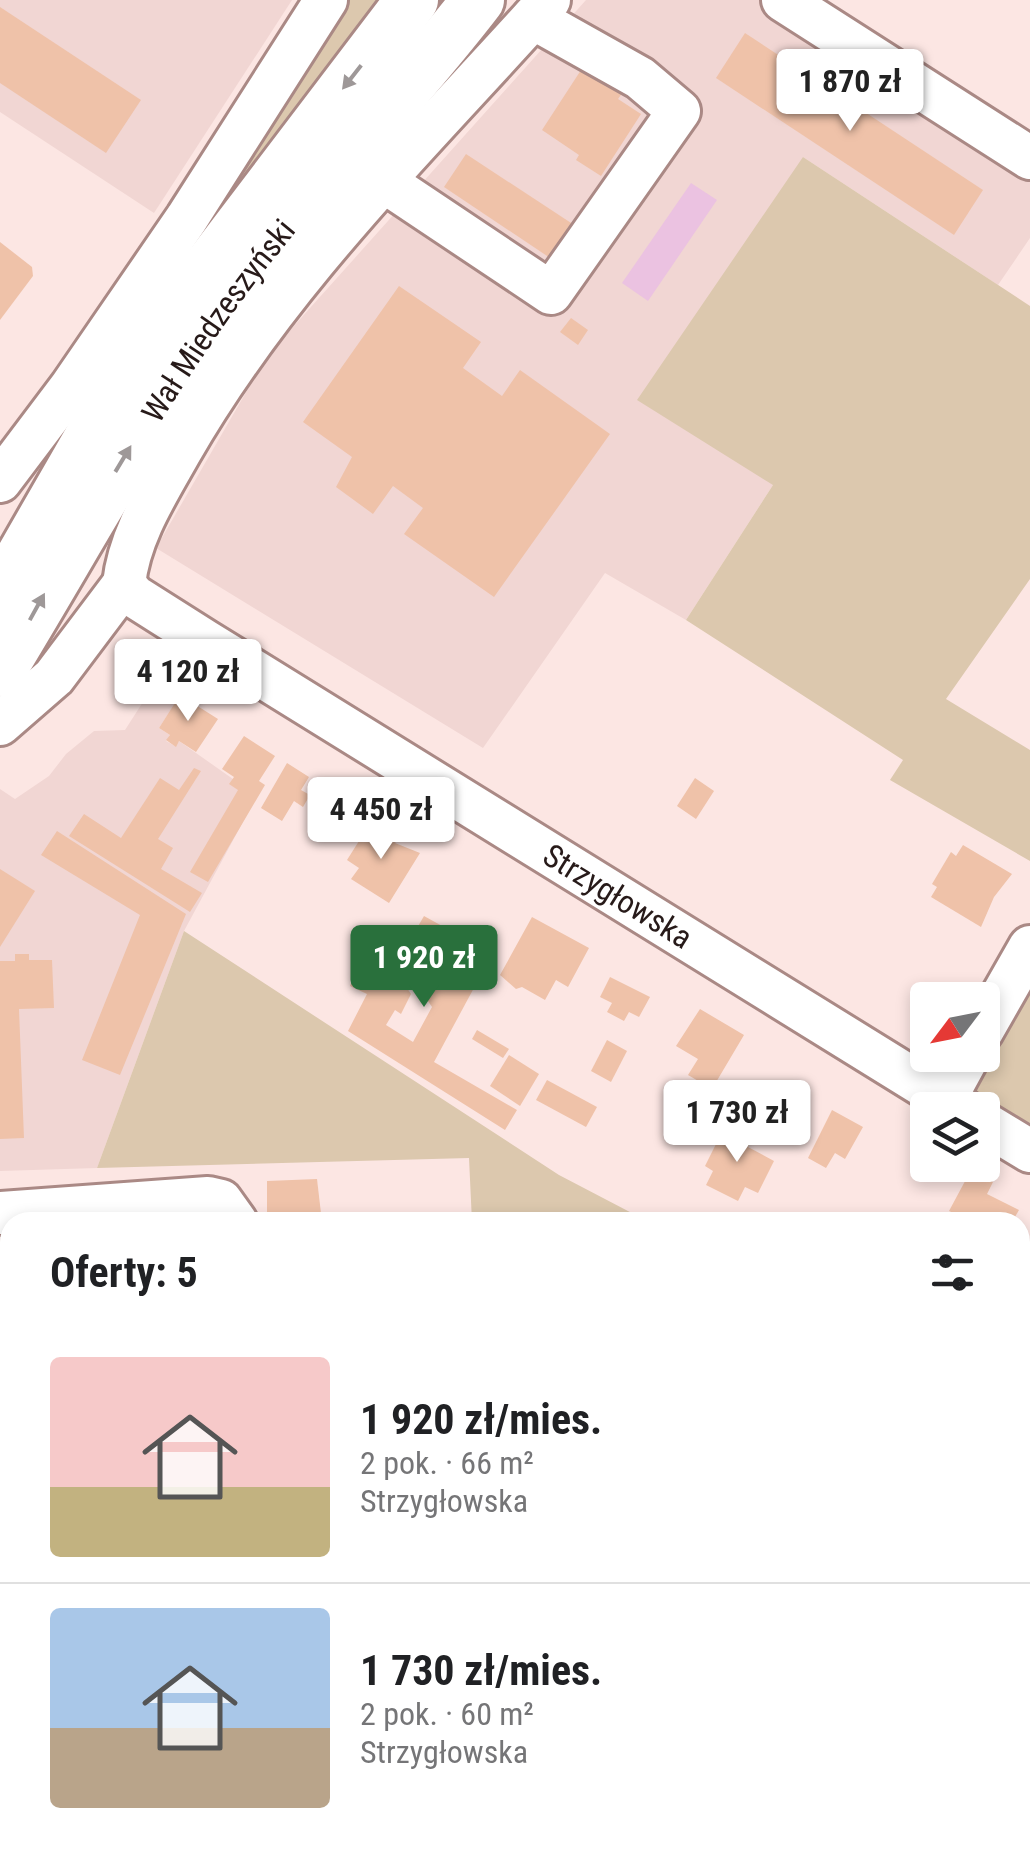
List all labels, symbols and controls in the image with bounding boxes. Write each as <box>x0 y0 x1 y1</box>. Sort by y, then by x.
pin: 1 870 zł <box>747 49 953 134</box>
text: 1 870 zł <box>798 62 902 100</box>
one-way arrow <box>342 64 363 90</box>
street label: Wał Miedzeszyński <box>134 212 303 429</box>
one-way arrow <box>114 445 131 473</box>
one-way arrow <box>28 593 46 621</box>
pin: 4 120 zł <box>85 639 291 724</box>
text: 4 120 zł <box>136 652 240 690</box>
pin: 4 450 zł <box>278 777 484 862</box>
text: 4 450 zł <box>329 790 433 828</box>
street label: Strzygłowska <box>536 836 699 957</box>
pin: 1 920 zł <box>321 925 527 1010</box>
text: 1 920 zł <box>372 938 476 976</box>
north arrow <box>910 982 1000 1072</box>
map controls <box>910 982 1000 1182</box>
pin: 1 730 zł <box>634 1080 840 1165</box>
button: layers <box>910 1092 1000 1182</box>
text: 1 730 zł <box>685 1093 789 1131</box>
icon: filters <box>925 1245 980 1300</box>
text: Oferty: 5 <box>50 1248 198 1297</box>
text: 1 920 zł/mies. <box>360 1395 602 1444</box>
icon: home <box>130 1397 250 1517</box>
text: 2 pok. · 66 m² <box>360 1444 534 1482</box>
text: Strzygłowska <box>360 1482 528 1520</box>
text: 1 730 zł/mies. <box>360 1646 602 1695</box>
icon: home <box>130 1648 250 1768</box>
text: 2 pok. · 60 m² <box>360 1695 534 1733</box>
text: Strzygłowska <box>360 1733 528 1771</box>

